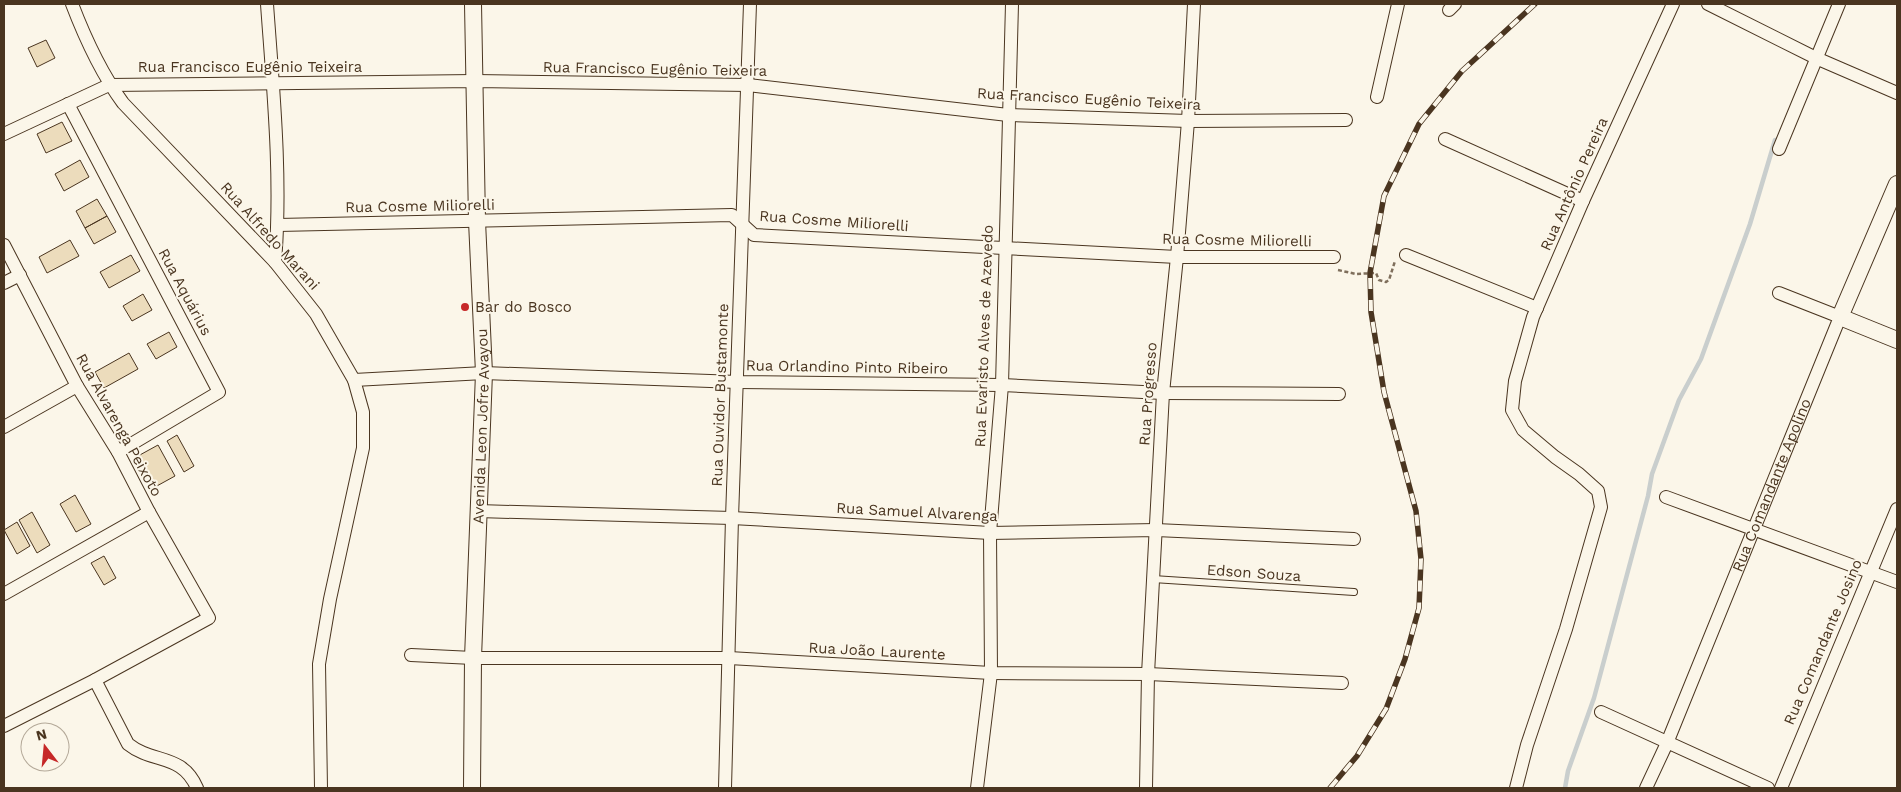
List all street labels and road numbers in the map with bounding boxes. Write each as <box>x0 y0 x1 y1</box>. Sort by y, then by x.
street label: Rua Francisco Eugênio Teixeira <box>138 58 363 76</box>
street label: Rua Francisco Eugênio Teixeira <box>543 58 768 80</box>
street label: Rua Francisco Eugênio Teixeira <box>976 84 1202 114</box>
street label: Rua Antônio Pereira <box>1536 114 1612 253</box>
street label: Rua Alfredo Marani <box>217 178 323 294</box>
street label: Rua Cosme Miliorelli <box>345 196 495 216</box>
street label: Rua Cosme Miliorelli <box>759 207 909 235</box>
street label: Rua Evaristo Alves de Azevedo <box>971 224 997 448</box>
street label: Rua Cosme Miliorelli <box>1162 230 1312 250</box>
street label: Rua Aquárius <box>155 245 216 339</box>
street label: Rua Ouvidor Bustamonte <box>708 303 732 487</box>
street label: Avenida Leon Jofre Avayou <box>469 328 493 524</box>
street label: Rua Progresso <box>1135 342 1161 446</box>
street label: Rua Alvarenga Peixoto <box>72 350 166 500</box>
street label: Rua Orlandino Pinto Ribeiro <box>746 356 948 378</box>
street label: Rua Comandante Apolino <box>1728 396 1815 574</box>
street label: Rua Samuel Alvarenga <box>836 499 999 525</box>
street label: Rua Comandante Josino <box>1780 557 1866 727</box>
street label: Edson Souza <box>1206 561 1302 585</box>
street label: Rua João Laurente <box>808 638 946 664</box>

